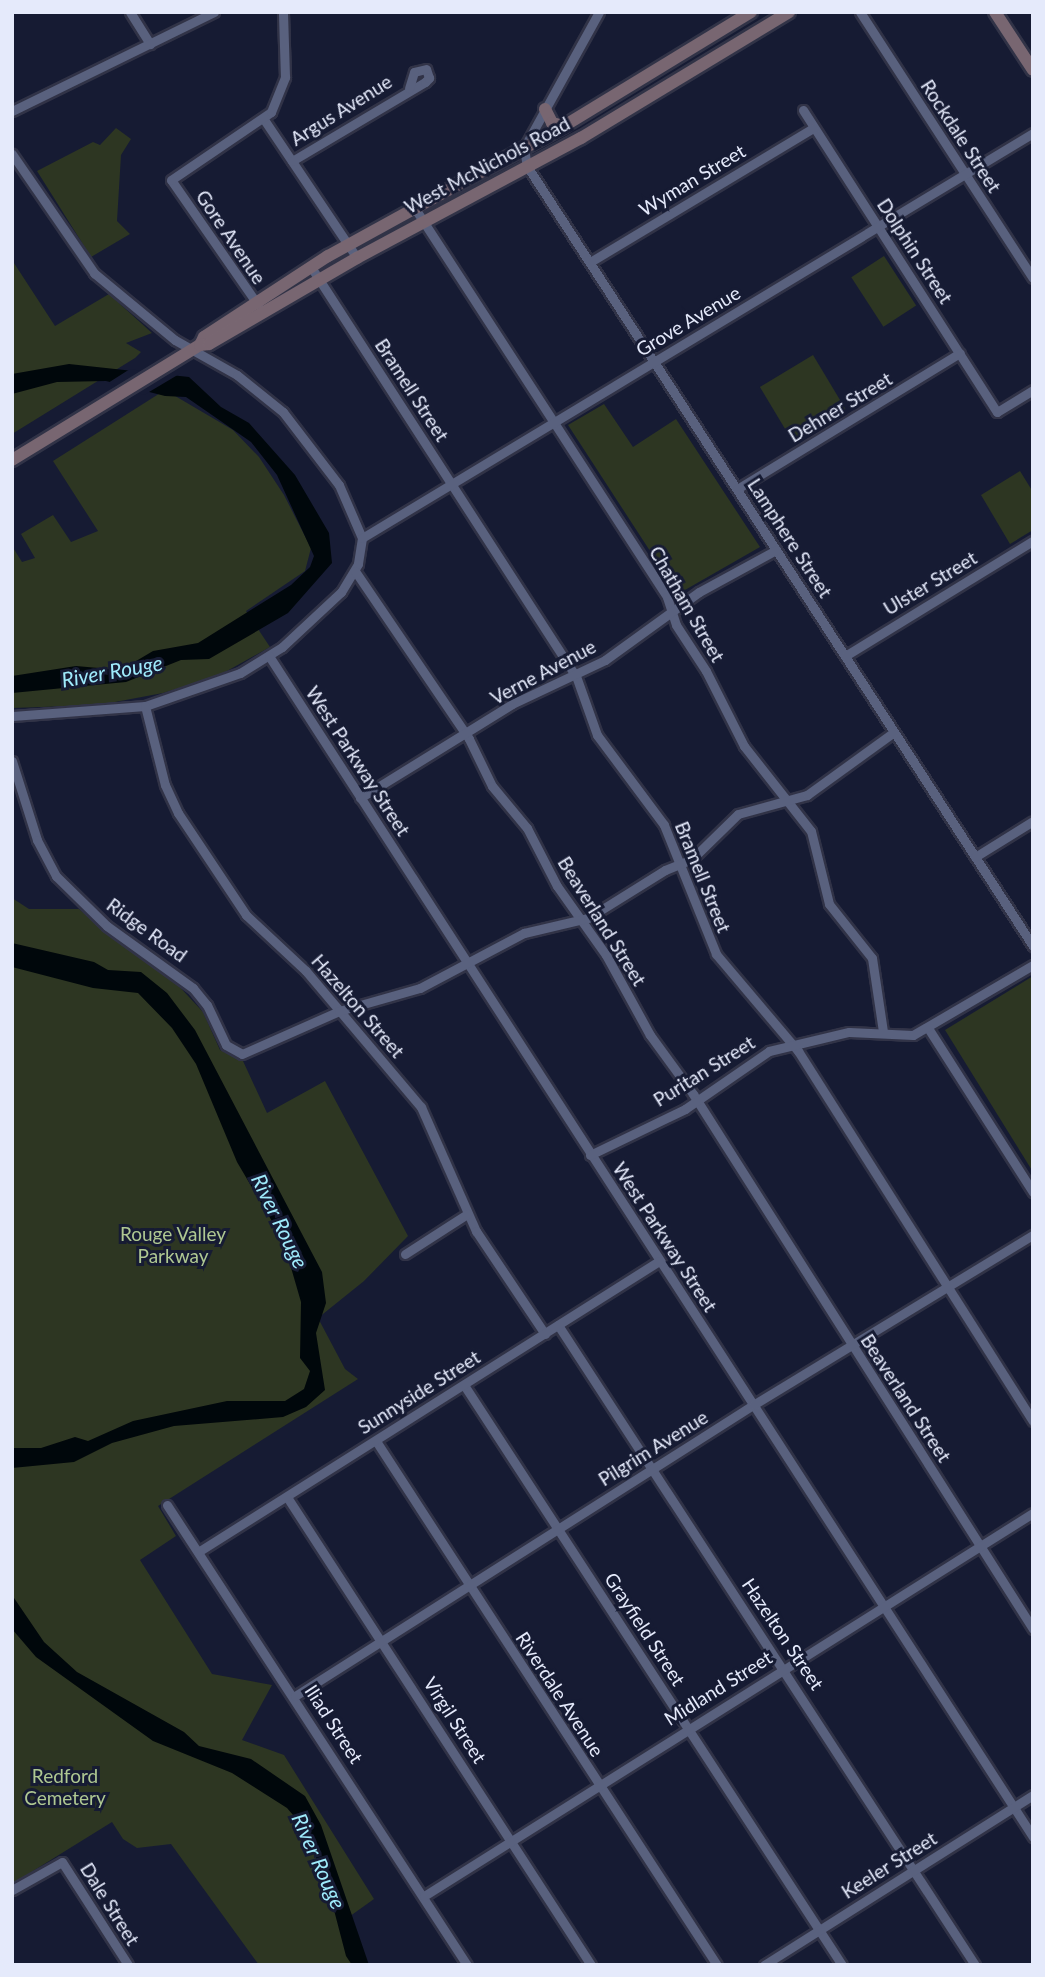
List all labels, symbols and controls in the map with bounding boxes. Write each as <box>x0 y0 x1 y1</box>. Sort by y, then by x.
street label: Argus Avenue <box>286 70 396 150</box>
street label: Rockdale Street <box>916 75 1006 197</box>
street label: West McNichols Road <box>400 112 574 218</box>
street label: Wyman Street <box>635 139 749 221</box>
street label: Gore Avenue <box>191 186 271 288</box>
street label: Dolphin Street <box>873 194 957 308</box>
street label: Grove Avenue <box>632 281 744 361</box>
street label: Bramell Street <box>370 334 454 446</box>
street label: Dehner Street <box>784 367 896 447</box>
street label: Lamphere Street <box>743 474 837 602</box>
street label: Chatham Street <box>645 542 729 666</box>
street label: Ulster Street <box>879 546 981 620</box>
street label: Verne Avenue <box>486 635 600 709</box>
water label: River Rouge <box>59 650 165 692</box>
street label: West Parkway Street <box>301 682 415 840</box>
street label: Bramell Street <box>670 818 736 936</box>
street label: Beaverland Street <box>553 852 651 990</box>
street label: Ridge Road <box>102 893 192 967</box>
street label: Hazelton Street <box>307 950 409 1062</box>
street label: Puritan Street <box>649 1031 759 1111</box>
street label: West Parkway Street <box>608 1158 722 1316</box>
water label: River Rouge <box>246 1169 314 1273</box>
park label: Rouge Valley Parkway <box>120 1223 226 1267</box>
street label: Beaverland Street <box>856 1330 956 1466</box>
street label: Sunnyside Street <box>354 1345 484 1439</box>
street label: Pilgrim Avenue <box>594 1405 712 1491</box>
street label: Grayfield Street <box>600 1568 690 1690</box>
street label: Hazelton Street <box>737 1574 829 1694</box>
street label: Riverdale Avenue <box>511 1627 609 1761</box>
street label: Midland Street <box>660 1646 776 1730</box>
street label: Virgil Street <box>419 1673 491 1767</box>
street label: Iliad Street <box>300 1680 368 1768</box>
park label: Redford Cemetery <box>24 1765 106 1809</box>
water label: River Rouge <box>287 1809 351 1913</box>
street label: Keeler Street <box>837 1827 941 1903</box>
street label: Dale Street <box>76 1859 144 1949</box>

